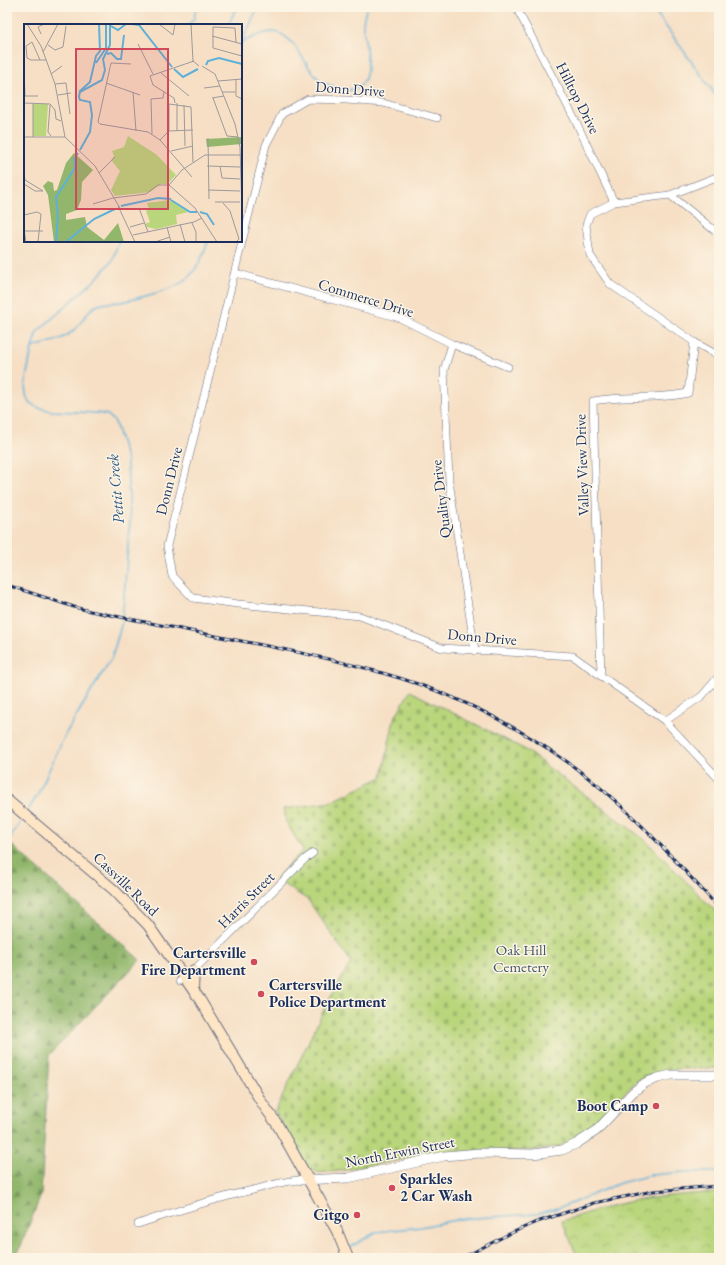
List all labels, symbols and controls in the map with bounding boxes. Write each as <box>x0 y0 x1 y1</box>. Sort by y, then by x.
inset map <box>24 24 242 242</box>
street label: Hilltop Drive <box>552 59 605 137</box>
street label: Donn Drive <box>315 77 386 100</box>
street label: Commerce Drive <box>316 274 416 321</box>
street label: Valley View Drive <box>570 414 593 516</box>
street label: Donn Drive <box>151 445 186 517</box>
water label: Pettit Creek <box>102 452 129 525</box>
street label: Quality Drive <box>426 459 455 539</box>
street label: Donn Drive <box>447 624 518 649</box>
street label: Cassville Road <box>90 848 163 920</box>
street label: Harris Street <box>213 867 278 932</box>
park label: Oak Hill Cemetery <box>493 940 550 976</box>
place label: Cartersville Fire Department <box>141 943 246 979</box>
marker: Cartersville Fire Department <box>249 957 259 967</box>
place label: Cartersville Police Department <box>269 975 387 1011</box>
marker: Cartersville Police Department <box>256 989 266 999</box>
place label: Boot Camp <box>577 1096 648 1115</box>
marker: Boot Camp <box>651 1101 661 1111</box>
street label: North Erwin Street <box>344 1132 457 1171</box>
place label: Sparkles 2 Car Wash <box>400 1169 473 1205</box>
marker: Sparkles 2 Car Wash <box>387 1183 397 1193</box>
place label: Citgo <box>313 1205 349 1224</box>
marker: Citgo <box>352 1210 362 1220</box>

